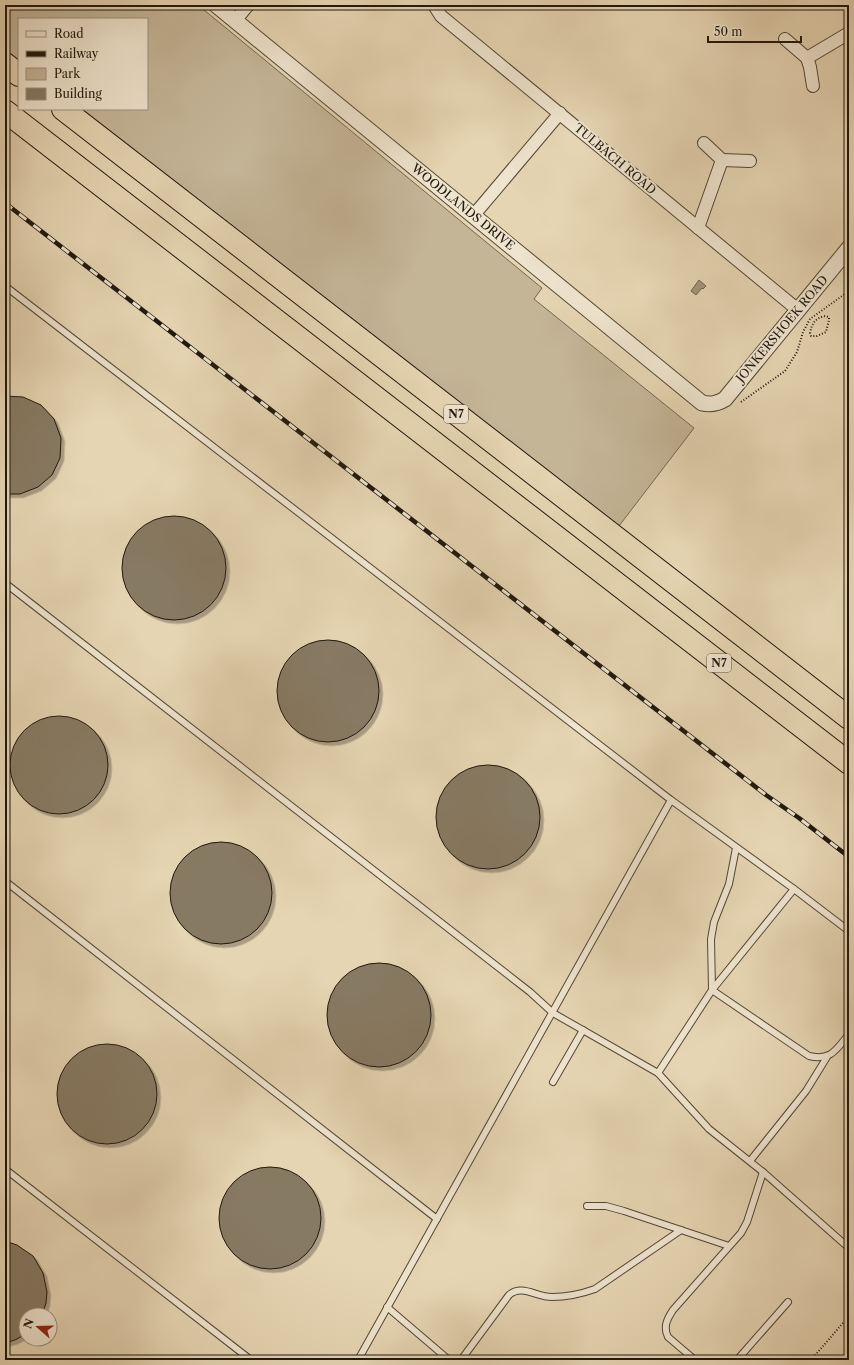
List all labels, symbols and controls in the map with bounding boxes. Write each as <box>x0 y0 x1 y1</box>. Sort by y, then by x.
legend <box>18 18 148 110</box>
scale bar <box>708 18 801 44</box>
text: 50 m <box>714 24 743 39</box>
text: Road <box>54 26 84 41</box>
text: Railway <box>54 46 99 61</box>
text: Park <box>54 66 81 81</box>
text: Building <box>54 86 102 101</box>
street label: TULBACH ROAD <box>571 120 660 197</box>
street label: WOODLANDS DRIVE <box>408 160 518 253</box>
street label: JONKERSHOEK ROAD <box>731 272 831 387</box>
road number: N7 <box>444 405 468 423</box>
road number: N7 <box>707 654 731 672</box>
north arrow <box>18 1307 58 1347</box>
text: N <box>20 1316 37 1330</box>

